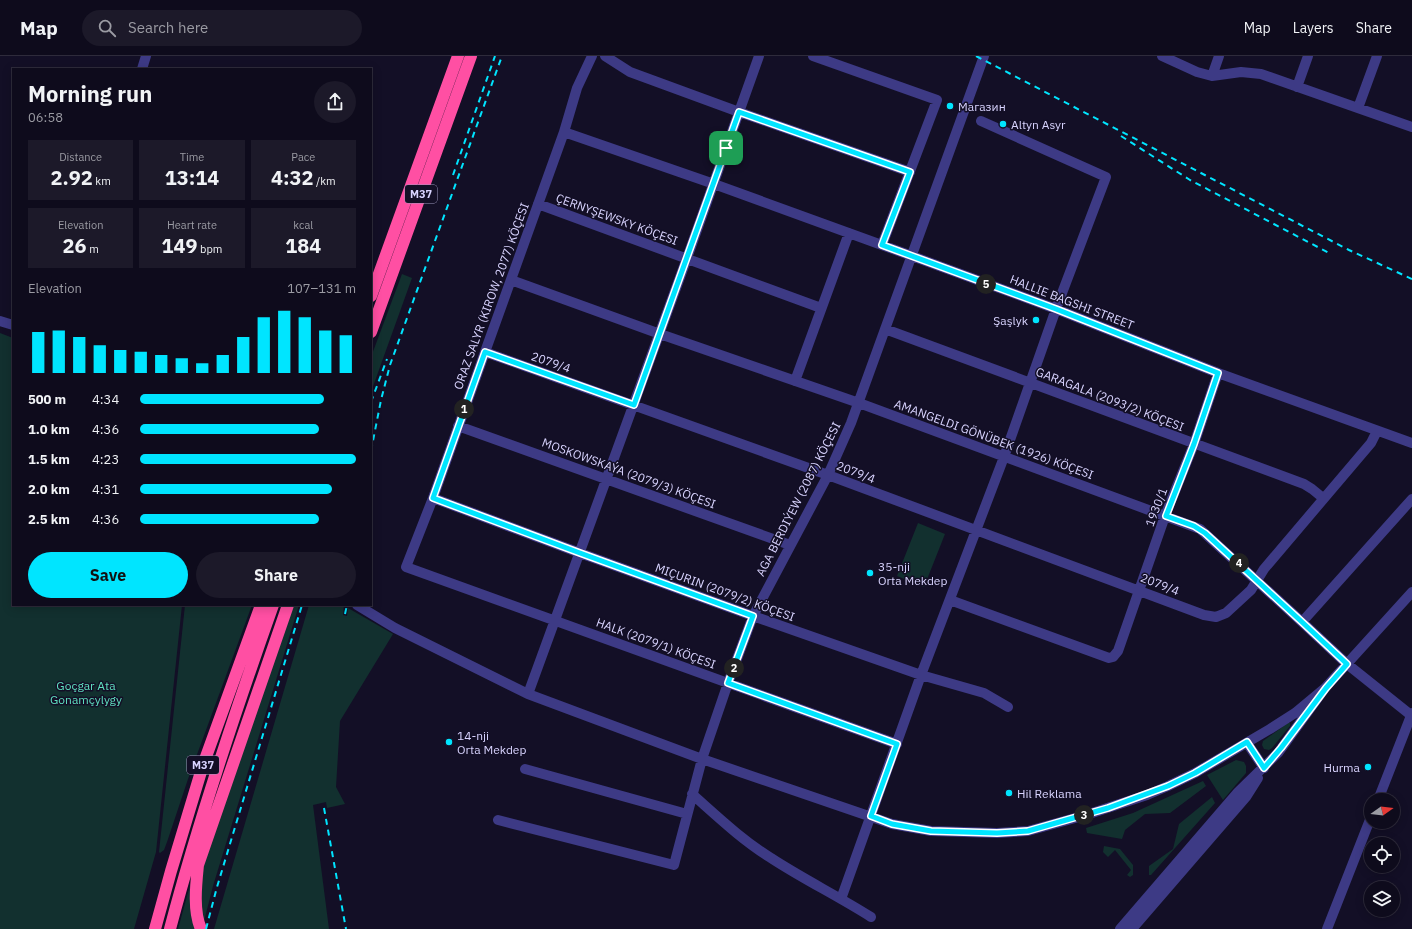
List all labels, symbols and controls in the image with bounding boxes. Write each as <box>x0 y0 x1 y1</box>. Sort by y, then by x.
search box <box>82 10 362 46</box>
text: Map <box>20 16 58 40</box>
icon: search <box>96 17 118 39</box>
text: Search here <box>128 18 208 37</box>
text: Map <box>1244 19 1271 37</box>
text: Layers <box>1293 19 1334 37</box>
text: Share <box>1356 19 1392 37</box>
text: Morning run <box>28 79 152 108</box>
button: share <box>314 81 356 123</box>
place label: Магазин <box>958 99 1006 114</box>
marker: Магазин <box>945 101 955 111</box>
text: 06:58 <box>28 109 63 126</box>
place label: Altyn Asyr <box>1011 117 1066 132</box>
marker: Altyn Asyr <box>998 119 1008 129</box>
pin <box>709 131 743 165</box>
icon: arrive <box>715 137 737 159</box>
text: Distance <box>59 150 102 164</box>
text: Time <box>180 150 204 164</box>
text: Pace <box>291 150 315 164</box>
text: 2.92 <box>51 164 93 191</box>
text: 13:14 <box>165 164 219 191</box>
text: 4:32 <box>271 164 314 191</box>
text: km <box>93 174 111 188</box>
text: /km <box>314 174 336 188</box>
road number: M37 <box>405 185 437 203</box>
street label: ÇERNYŞEWSKY KÖÇESI <box>554 190 680 248</box>
street label: ORAZ SALYR (KIROW, 2077) KÖÇESI <box>450 200 532 391</box>
text: Elevation <box>58 218 103 232</box>
text: Heart rate <box>167 218 217 232</box>
text: kcal <box>293 218 313 232</box>
text: 26 <box>63 232 87 259</box>
text: 149 <box>162 232 198 259</box>
text: 184 <box>285 232 321 259</box>
text: m <box>87 242 99 256</box>
text: bpm <box>198 242 222 256</box>
street label: HALLIE BAGSHI STREET <box>1008 271 1136 333</box>
pin: 5 <box>976 274 996 294</box>
text: 5 <box>983 277 989 291</box>
text: Elevation <box>28 280 82 297</box>
text: 107–131 m <box>287 280 356 297</box>
place label: Şaşlyk <box>993 313 1029 328</box>
marker: Şaşlyk <box>1031 315 1041 325</box>
street label: 2079/4 <box>529 348 573 376</box>
street label: GARAGALA (2093/2) KÖÇESI <box>1034 364 1186 434</box>
text: 500 m <box>28 391 66 408</box>
text: 4:34 <box>92 391 119 408</box>
street label: AMANGELDI GÖNÜBEK (1926) KÖÇESI <box>892 396 1096 482</box>
pin: 1 <box>454 399 474 419</box>
text: 1 <box>461 402 467 416</box>
street label: AGA BERDIÝEW (2087) KÖÇESI <box>752 419 844 579</box>
text: 1.0 km <box>28 421 70 438</box>
text: 4:36 <box>92 421 119 438</box>
street label: MOSKOWSKAÝA (2079/3) KÖÇESI <box>540 435 718 512</box>
text: 1.5 km <box>28 451 70 468</box>
text: 4:23 <box>92 451 119 468</box>
street label: 2079/4 <box>834 458 878 486</box>
text: 2.0 km <box>28 481 70 498</box>
text: 4:31 <box>92 481 119 498</box>
street label: 1930/1 <box>1142 485 1170 529</box>
text: 2.5 km <box>28 511 70 528</box>
text: 4:36 <box>92 511 119 528</box>
button: Save <box>28 552 188 598</box>
button: Share <box>196 552 356 598</box>
pin: 4 <box>1229 553 1249 573</box>
text: 4 <box>1236 556 1242 570</box>
place label: 35-nji Orta Mekdep <box>878 559 947 588</box>
street label: MIÇURIN (2079/2) KÖÇESI <box>653 560 797 624</box>
marker: 35-nji Orta Mekdep <box>865 568 875 578</box>
street label: 2079/4 <box>1138 570 1182 598</box>
street label: HALK (2079/1) KÖÇESI <box>594 614 718 672</box>
pin: 2 <box>724 658 744 678</box>
text: 2 <box>731 661 737 675</box>
park label: Goçgar Ata Gonamçylygy <box>50 678 122 707</box>
place label: 14-nji Orta Mekdep <box>457 728 526 757</box>
marker: 14-nji Orta Mekdep <box>444 737 454 747</box>
road number: M37 <box>187 756 219 774</box>
place label: Hurma <box>1323 760 1361 775</box>
marker: Hurma <box>1363 762 1373 772</box>
place label: Hil Reklama <box>1017 786 1082 801</box>
marker: Hil Reklama <box>1004 788 1014 798</box>
north arrow <box>1364 793 1400 829</box>
map controls <box>1364 793 1400 917</box>
pin: 3 <box>1074 805 1094 825</box>
text: 3 <box>1081 808 1087 822</box>
button: locate <box>1364 837 1400 873</box>
button: layers <box>1364 881 1400 917</box>

